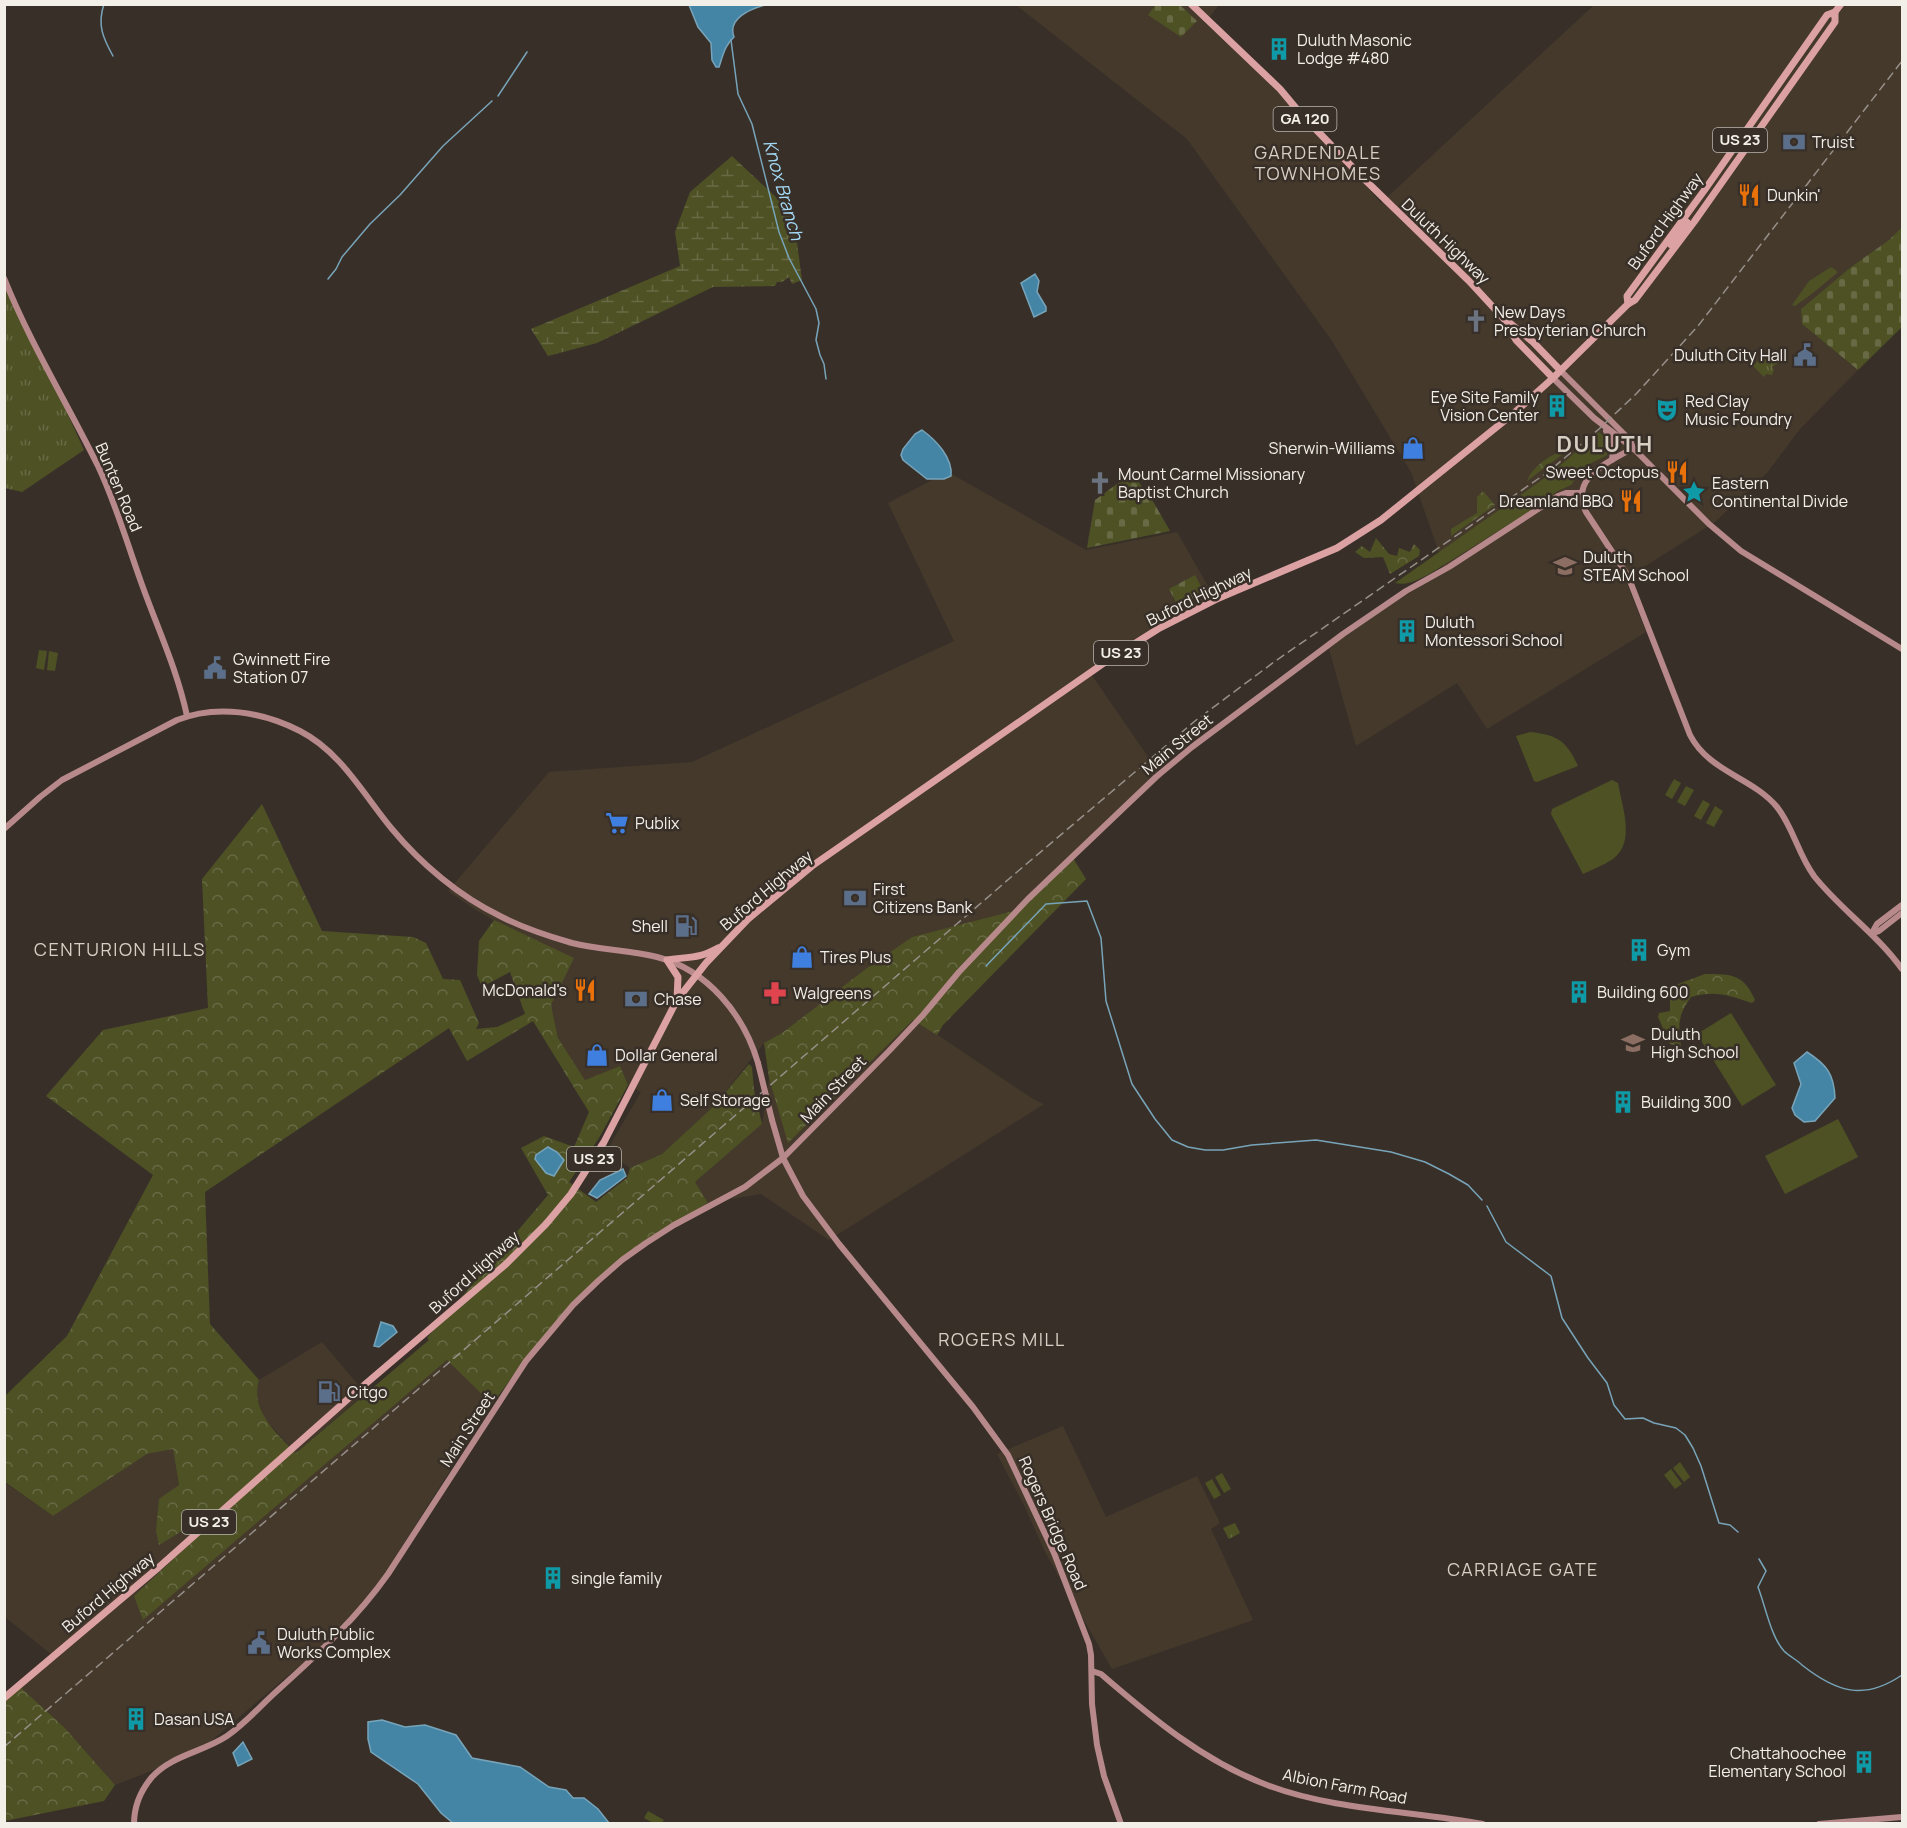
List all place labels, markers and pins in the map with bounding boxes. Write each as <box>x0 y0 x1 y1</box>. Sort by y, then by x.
place label: Duluth Masonic Lodge #480 <box>1297 29 1412 69</box>
building icon: Duluth Masonic Lodge #480 <box>1266 36 1292 62</box>
bank icon: Truist <box>1781 129 1807 155</box>
place label: Truist <box>1812 131 1855 153</box>
restaurant icon: Dunkin' <box>1736 182 1762 208</box>
place label: Dunkin' <box>1767 184 1821 206</box>
place label: New Days Presbyterian Church <box>1494 301 1646 341</box>
church icon: New Days Presbyterian Church <box>1463 308 1489 334</box>
public building icon: Duluth City Hall <box>1792 342 1818 368</box>
place label: Duluth City Hall <box>1674 344 1787 366</box>
place label: Eye Site Family Vision Center <box>1431 386 1540 426</box>
place label: Red Clay Music Foundry <box>1685 390 1793 430</box>
building icon: Eye Site Family Vision Center <box>1544 393 1570 419</box>
theatre icon: Red Clay Music Foundry <box>1654 397 1680 423</box>
shop icon: Sherwin-Williams <box>1400 435 1426 461</box>
place label: Sherwin-Williams <box>1269 437 1395 459</box>
restaurant icon: Sweet Octopus <box>1664 459 1690 485</box>
place label: Sweet Octopus <box>1546 461 1659 483</box>
place label: Mount Carmel Missionary Baptist Church <box>1118 463 1306 503</box>
church icon: Mount Carmel Missionary Baptist Church <box>1087 470 1113 496</box>
place label: Eastern Continental Divide <box>1712 472 1848 512</box>
place icon: Eastern Continental Divide <box>1681 479 1707 505</box>
restaurant icon: Dreamland BBQ <box>1618 488 1644 514</box>
place label: Dreamland BBQ <box>1499 490 1613 512</box>
place label: Duluth STEAM School <box>1583 546 1689 586</box>
school or university icon: Duluth STEAM School <box>1552 553 1578 579</box>
place label: Duluth Montessori School <box>1425 611 1563 651</box>
building icon: Duluth Montessori School <box>1394 618 1420 644</box>
place label: Gwinnett Fire Station 07 <box>233 648 330 688</box>
public building icon: Gwinnett Fire Station 07 <box>202 655 228 681</box>
supermarket icon: Publix <box>604 810 630 836</box>
place label: Publix <box>635 812 680 834</box>
place label: First Citizens Bank <box>873 878 974 918</box>
bank icon: First Citizens Bank <box>842 885 868 911</box>
fuel station icon: Shell <box>673 913 699 939</box>
place label: Shell <box>632 915 668 937</box>
building icon: Gym <box>1626 937 1652 963</box>
place label: Gym <box>1657 939 1690 961</box>
shop icon: Tires Plus <box>789 944 815 970</box>
place label: Tires Plus <box>820 946 891 968</box>
restaurant icon: McDonald's <box>572 977 598 1003</box>
place label: McDonald's <box>482 979 567 1001</box>
building icon: Building 600 <box>1566 979 1592 1005</box>
pharmacy icon: Walgreens <box>762 980 788 1006</box>
place label: Building 600 <box>1597 981 1689 1003</box>
place label: Walgreens <box>793 982 871 1004</box>
bank icon: Chase <box>623 986 649 1012</box>
place label: Chase <box>654 988 702 1010</box>
place label: Duluth High School <box>1651 1023 1739 1063</box>
school or university icon: Duluth High School <box>1620 1030 1646 1056</box>
shop icon: Dollar General <box>584 1042 610 1068</box>
place label: Dollar General <box>615 1044 718 1066</box>
shop icon: Self Storage <box>649 1087 675 1113</box>
place label: Self Storage <box>680 1089 770 1111</box>
building icon: Building 300 <box>1610 1089 1636 1115</box>
place label: Building 300 <box>1641 1091 1732 1113</box>
fuel station icon: Citgo <box>316 1379 342 1405</box>
place label: Citgo <box>347 1381 388 1403</box>
building icon: single family <box>540 1565 566 1591</box>
place label: single family <box>571 1567 663 1589</box>
place label: Duluth Public Works Complex <box>277 1623 391 1663</box>
public building icon: Duluth Public Works Complex <box>246 1630 272 1656</box>
building icon: Dasan USA <box>123 1706 149 1732</box>
place label: Dasan USA <box>154 1708 234 1730</box>
place label: Chattahoochee Elementary School <box>1708 1742 1846 1782</box>
building icon: Chattahoochee Elementary School <box>1851 1749 1877 1775</box>

